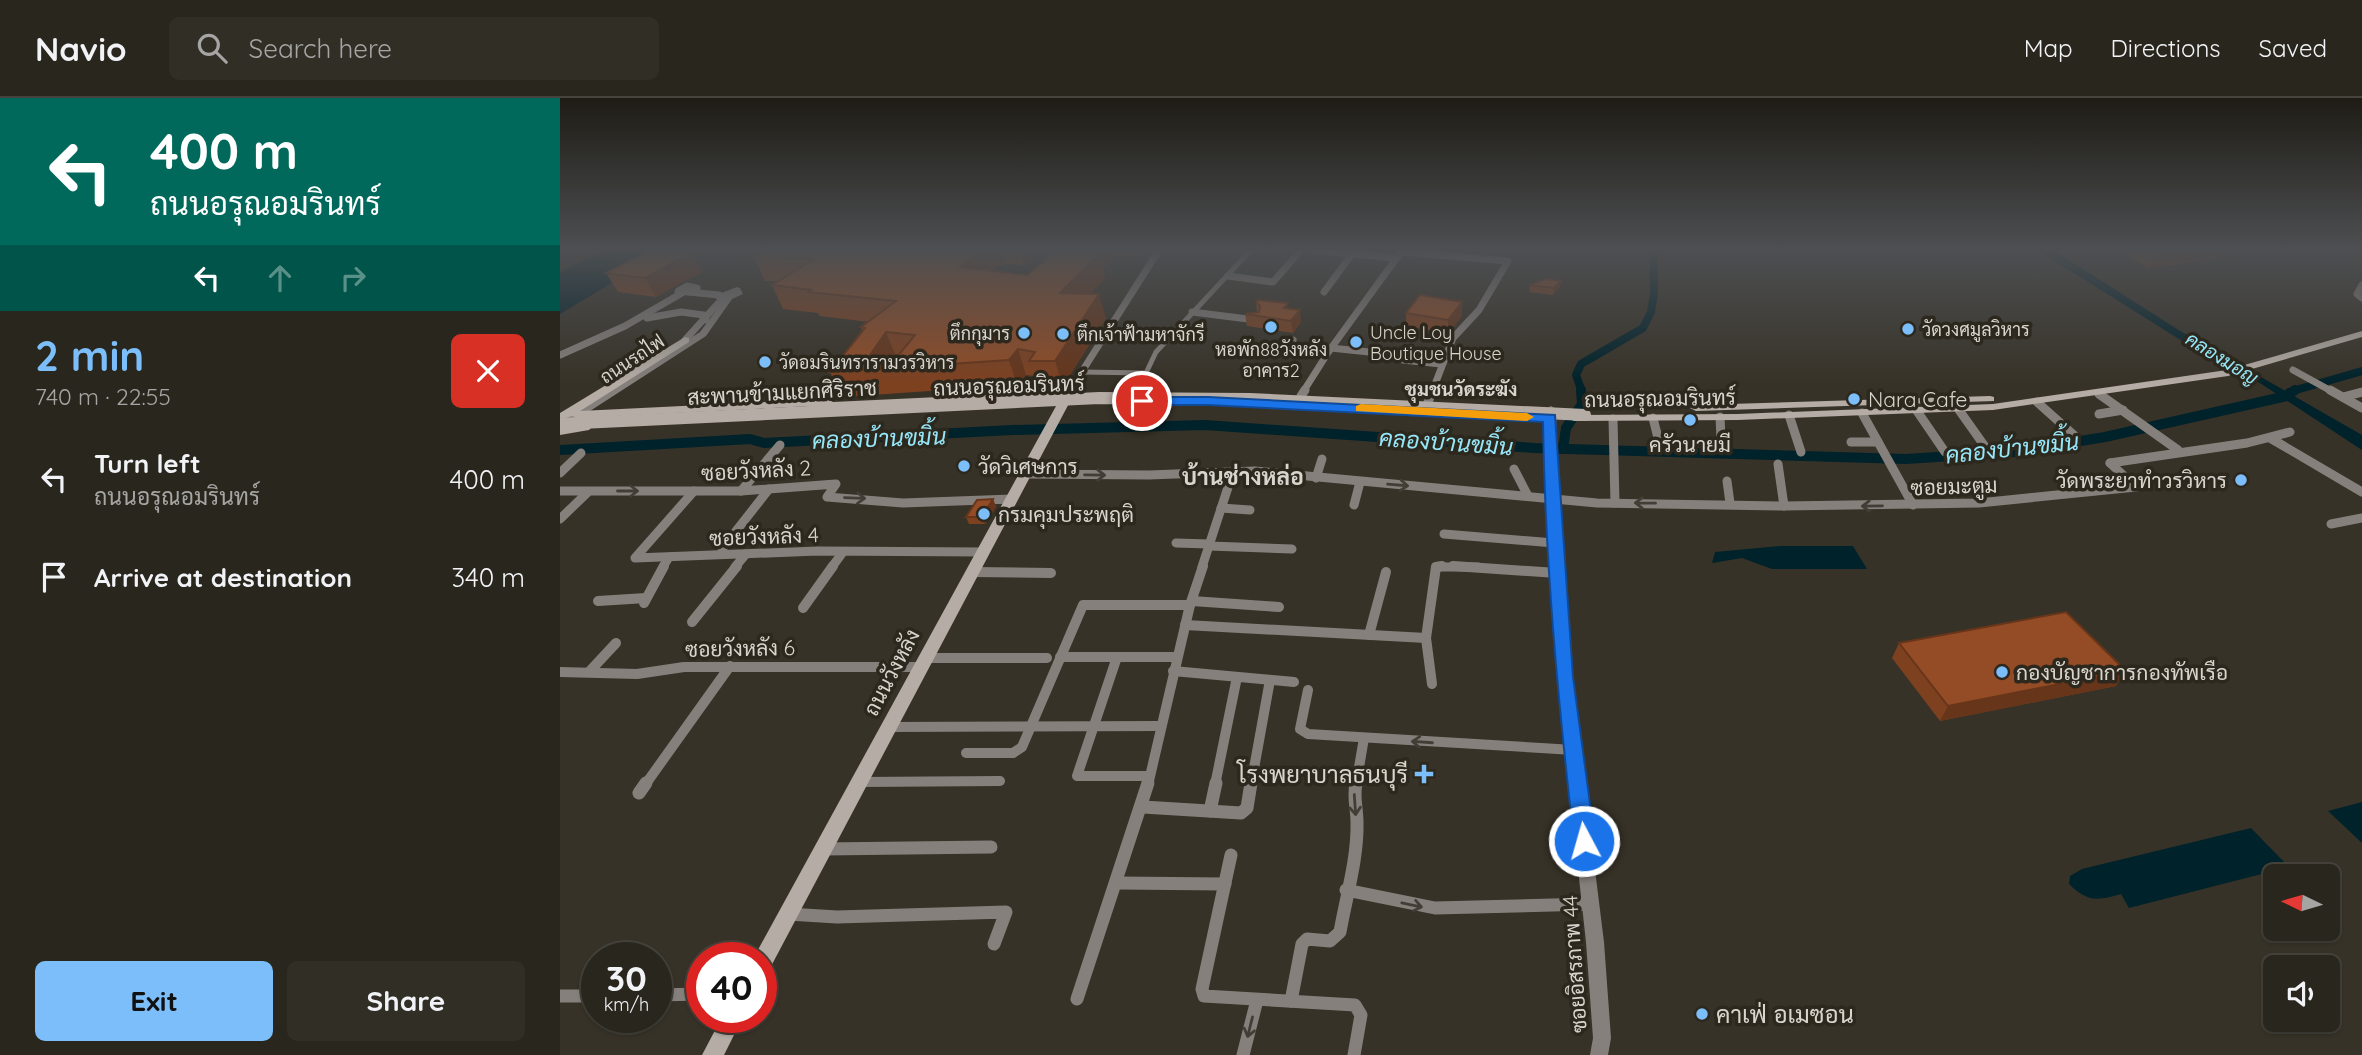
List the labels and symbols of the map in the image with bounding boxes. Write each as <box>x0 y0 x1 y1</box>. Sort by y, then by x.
place label: วัดวงศมูลวิหาร <box>1922 318 2030 343</box>
marker: หอพัก88วังหลัง อาคาร2 <box>1263 319 1279 335</box>
place label: Uncle Loy Boutique House <box>1370 321 1502 365</box>
marker: วัดวงศมูลวิหาร <box>1900 321 1916 337</box>
place label: ตึกกุมาร <box>950 322 1010 346</box>
place label: ตึกเจ้าฟ้ามหาจักรี <box>1077 322 1205 346</box>
marker: ตึกกุมาร <box>1016 325 1032 341</box>
marker: ตึกเจ้าฟ้ามหาจักรี <box>1055 326 1071 342</box>
water label: คลองมอญ <box>2181 326 2263 390</box>
street label: ถนนรถไฟ <box>595 329 669 388</box>
marker: Uncle Loy Boutique House <box>1348 334 1364 350</box>
place label: หอพัก88วังหลัง อาคาร2 <box>1215 338 1327 382</box>
place label: วัดอมรินทรารามวรวิหาร <box>779 351 955 374</box>
marker: วัดอมรินทรารามวรวิหาร <box>757 354 773 370</box>
street label: ถนนอรุณอมรินทร์ <box>933 369 1085 403</box>
pin <box>1112 371 1172 431</box>
street label: สะพานข้ามแยกศิริราช <box>687 374 877 410</box>
district label: ชุมชนวัดระฆัง <box>1405 377 1517 404</box>
street label: ถนนอรุณอมรินทร์ <box>1584 384 1736 414</box>
place label: Nara Cafe <box>1868 386 1967 412</box>
marker: Nara Cafe <box>1846 391 1862 407</box>
marker: ครัวนายมี <box>1682 412 1698 428</box>
water label: คลองบ้านขมิ้น <box>811 415 947 455</box>
water label: คลองบ้านขมิ้น <box>1378 417 1515 461</box>
water label: คลองบ้านขมิ้น <box>1943 421 2081 469</box>
place label: ครัวนายมี <box>1649 431 1731 457</box>
place label: วัดวิเศษการ <box>978 453 1078 479</box>
street label: ซอยวังหลัง 2 <box>700 454 812 486</box>
marker: วัดวิเศษการ <box>956 458 972 474</box>
district label: บ้านช่างหล่อ <box>1182 461 1304 491</box>
place label: วัดพระยาทําวรวิหาร <box>2056 467 2227 493</box>
one-way arrow <box>1083 468 1106 481</box>
street label: ซอยมะตูม <box>1910 471 1998 504</box>
marker: วัดพระยาทําวรวิหาร <box>2233 472 2249 488</box>
one-way arrow <box>1387 479 1409 492</box>
one-way arrow <box>616 484 639 498</box>
one-way arrow <box>843 491 866 505</box>
one-way arrow <box>1634 496 1657 510</box>
one-way arrow <box>1861 499 1884 513</box>
place label: กรมคุมประพฤติ <box>998 501 1134 529</box>
marker: กรมคุมประพฤติ <box>976 506 992 522</box>
street label: ซอยวังหลัง 4 <box>709 521 819 551</box>
street label: ถนนวังหลัง <box>857 624 925 720</box>
street label: ซอยวังหลัง 6 <box>685 634 795 662</box>
place label: กองบัญชาการกองทัพเรือ <box>2016 659 2228 685</box>
marker: กองบัญชาการกองทัพเรือ <box>1994 664 2010 680</box>
one-way arrow <box>1411 735 1434 748</box>
place label: โรงพยาบาลธนบุรี <box>1235 759 1408 791</box>
marker: โรงพยาบาลธนบุรี <box>1414 764 1434 784</box>
one-way arrow <box>1349 793 1362 816</box>
position arrow <box>1547 804 1621 878</box>
north arrow <box>2263 864 2340 942</box>
street label: ซอยอิสรภาพ 44 <box>1556 894 1592 1034</box>
one-way arrow <box>1400 898 1423 912</box>
speed limit sign: 40 <box>686 942 777 1033</box>
place label: คาเฟ่ อเมซอน <box>1716 999 1854 1029</box>
marker: คาเฟ่ อเมซอน <box>1694 1006 1710 1022</box>
one-way arrow <box>1243 1016 1256 1038</box>

